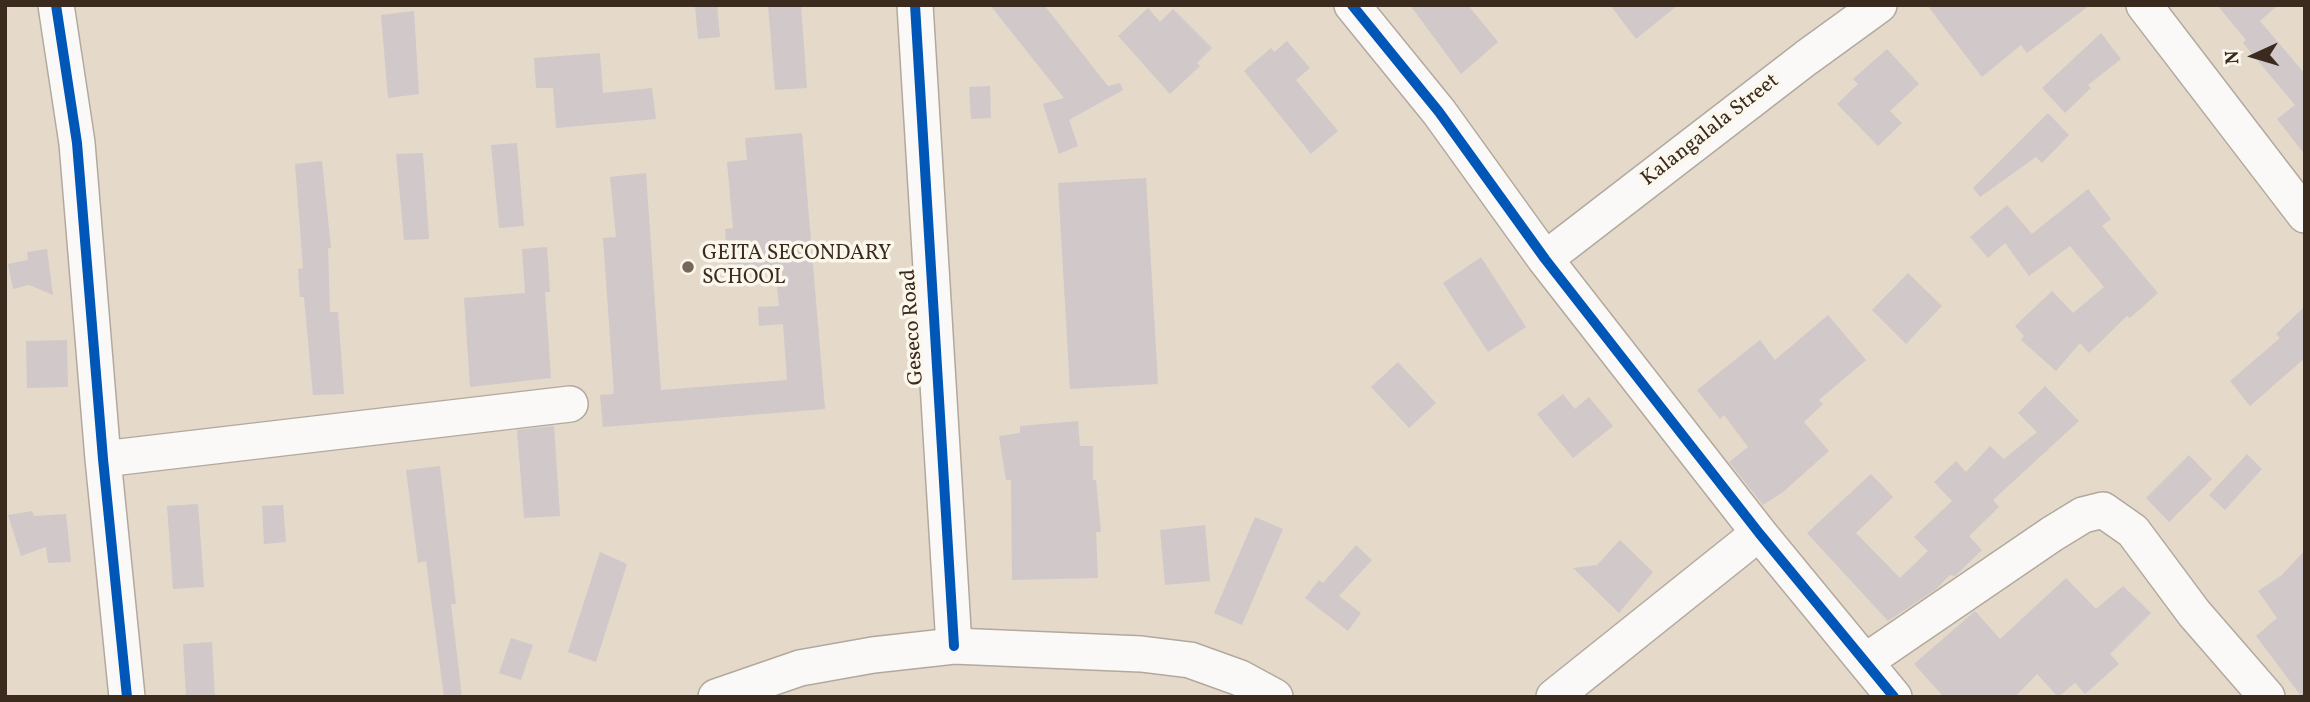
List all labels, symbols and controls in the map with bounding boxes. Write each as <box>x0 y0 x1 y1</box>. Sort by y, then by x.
north arrow <box>2219 21 2289 91</box>
text: N <box>2220 50 2247 65</box>
street label: Kalangalala Street <box>1637 69 1785 193</box>
place label: GEITA SECONDARY SCHOOL <box>702 242 891 292</box>
marker: GEITA SECONDARY SCHOOL <box>680 259 696 275</box>
street label: Geseco Road <box>897 268 931 386</box>

